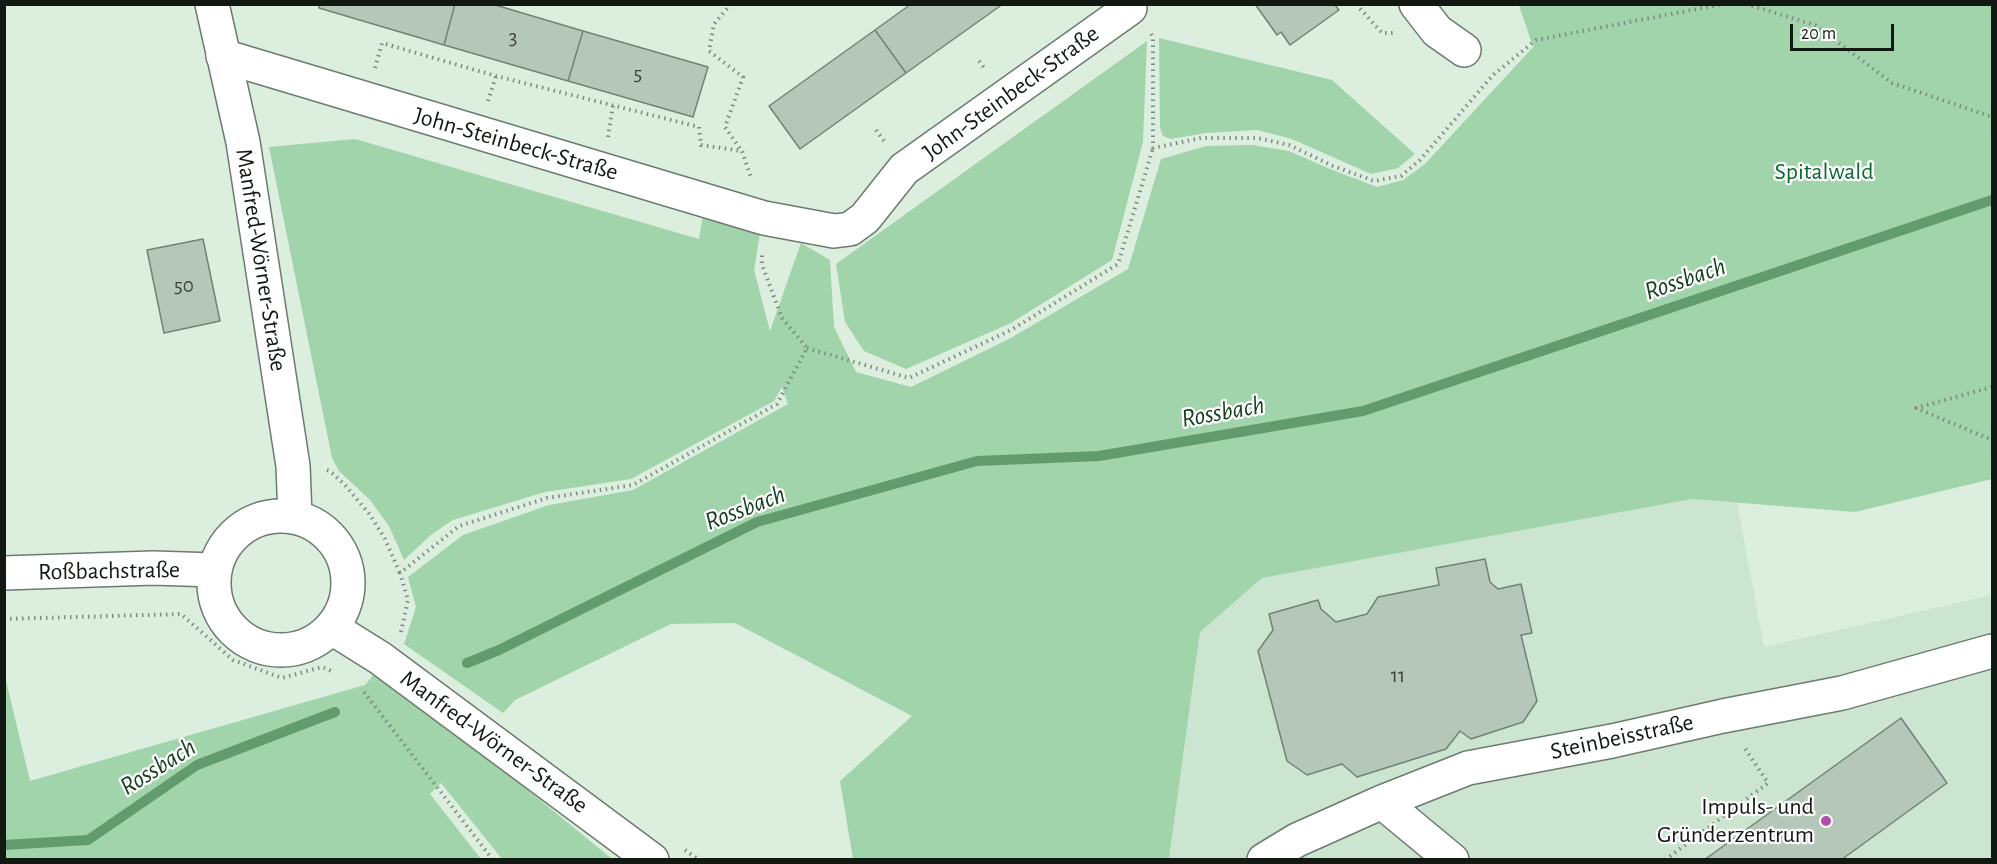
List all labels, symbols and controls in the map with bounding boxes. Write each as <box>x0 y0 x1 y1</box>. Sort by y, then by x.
scale bar <box>1793 12 1896 50</box>
street label: John-Steinbeck-Straße <box>917 19 1105 167</box>
house number: 3 <box>509 25 517 51</box>
text: 20 m <box>1801 25 1836 43</box>
house number: 5 <box>634 61 642 87</box>
street label: John-Steinbeck-Straße <box>411 101 621 187</box>
street label: Manfred-Wörner-Straße <box>229 147 293 373</box>
park label: Spitalwald <box>1774 158 1874 186</box>
water label: Rossbach <box>1640 251 1730 307</box>
house number: 50 <box>174 273 194 299</box>
water label: Rossbach <box>1179 389 1267 435</box>
water label: Rossbach <box>700 478 790 538</box>
street label: Roßbachstraße <box>38 555 180 587</box>
house number: 11 <box>1391 663 1405 689</box>
street label: Manfred-Wörner-Straße <box>395 664 593 820</box>
street label: Steinbeisstraße <box>1548 708 1696 766</box>
water label: Rossbach <box>114 732 202 802</box>
place label: Impuls- und Gründerzentrum <box>1657 793 1814 849</box>
marker: Impuls- und Gründerzentrum <box>1819 814 1833 828</box>

